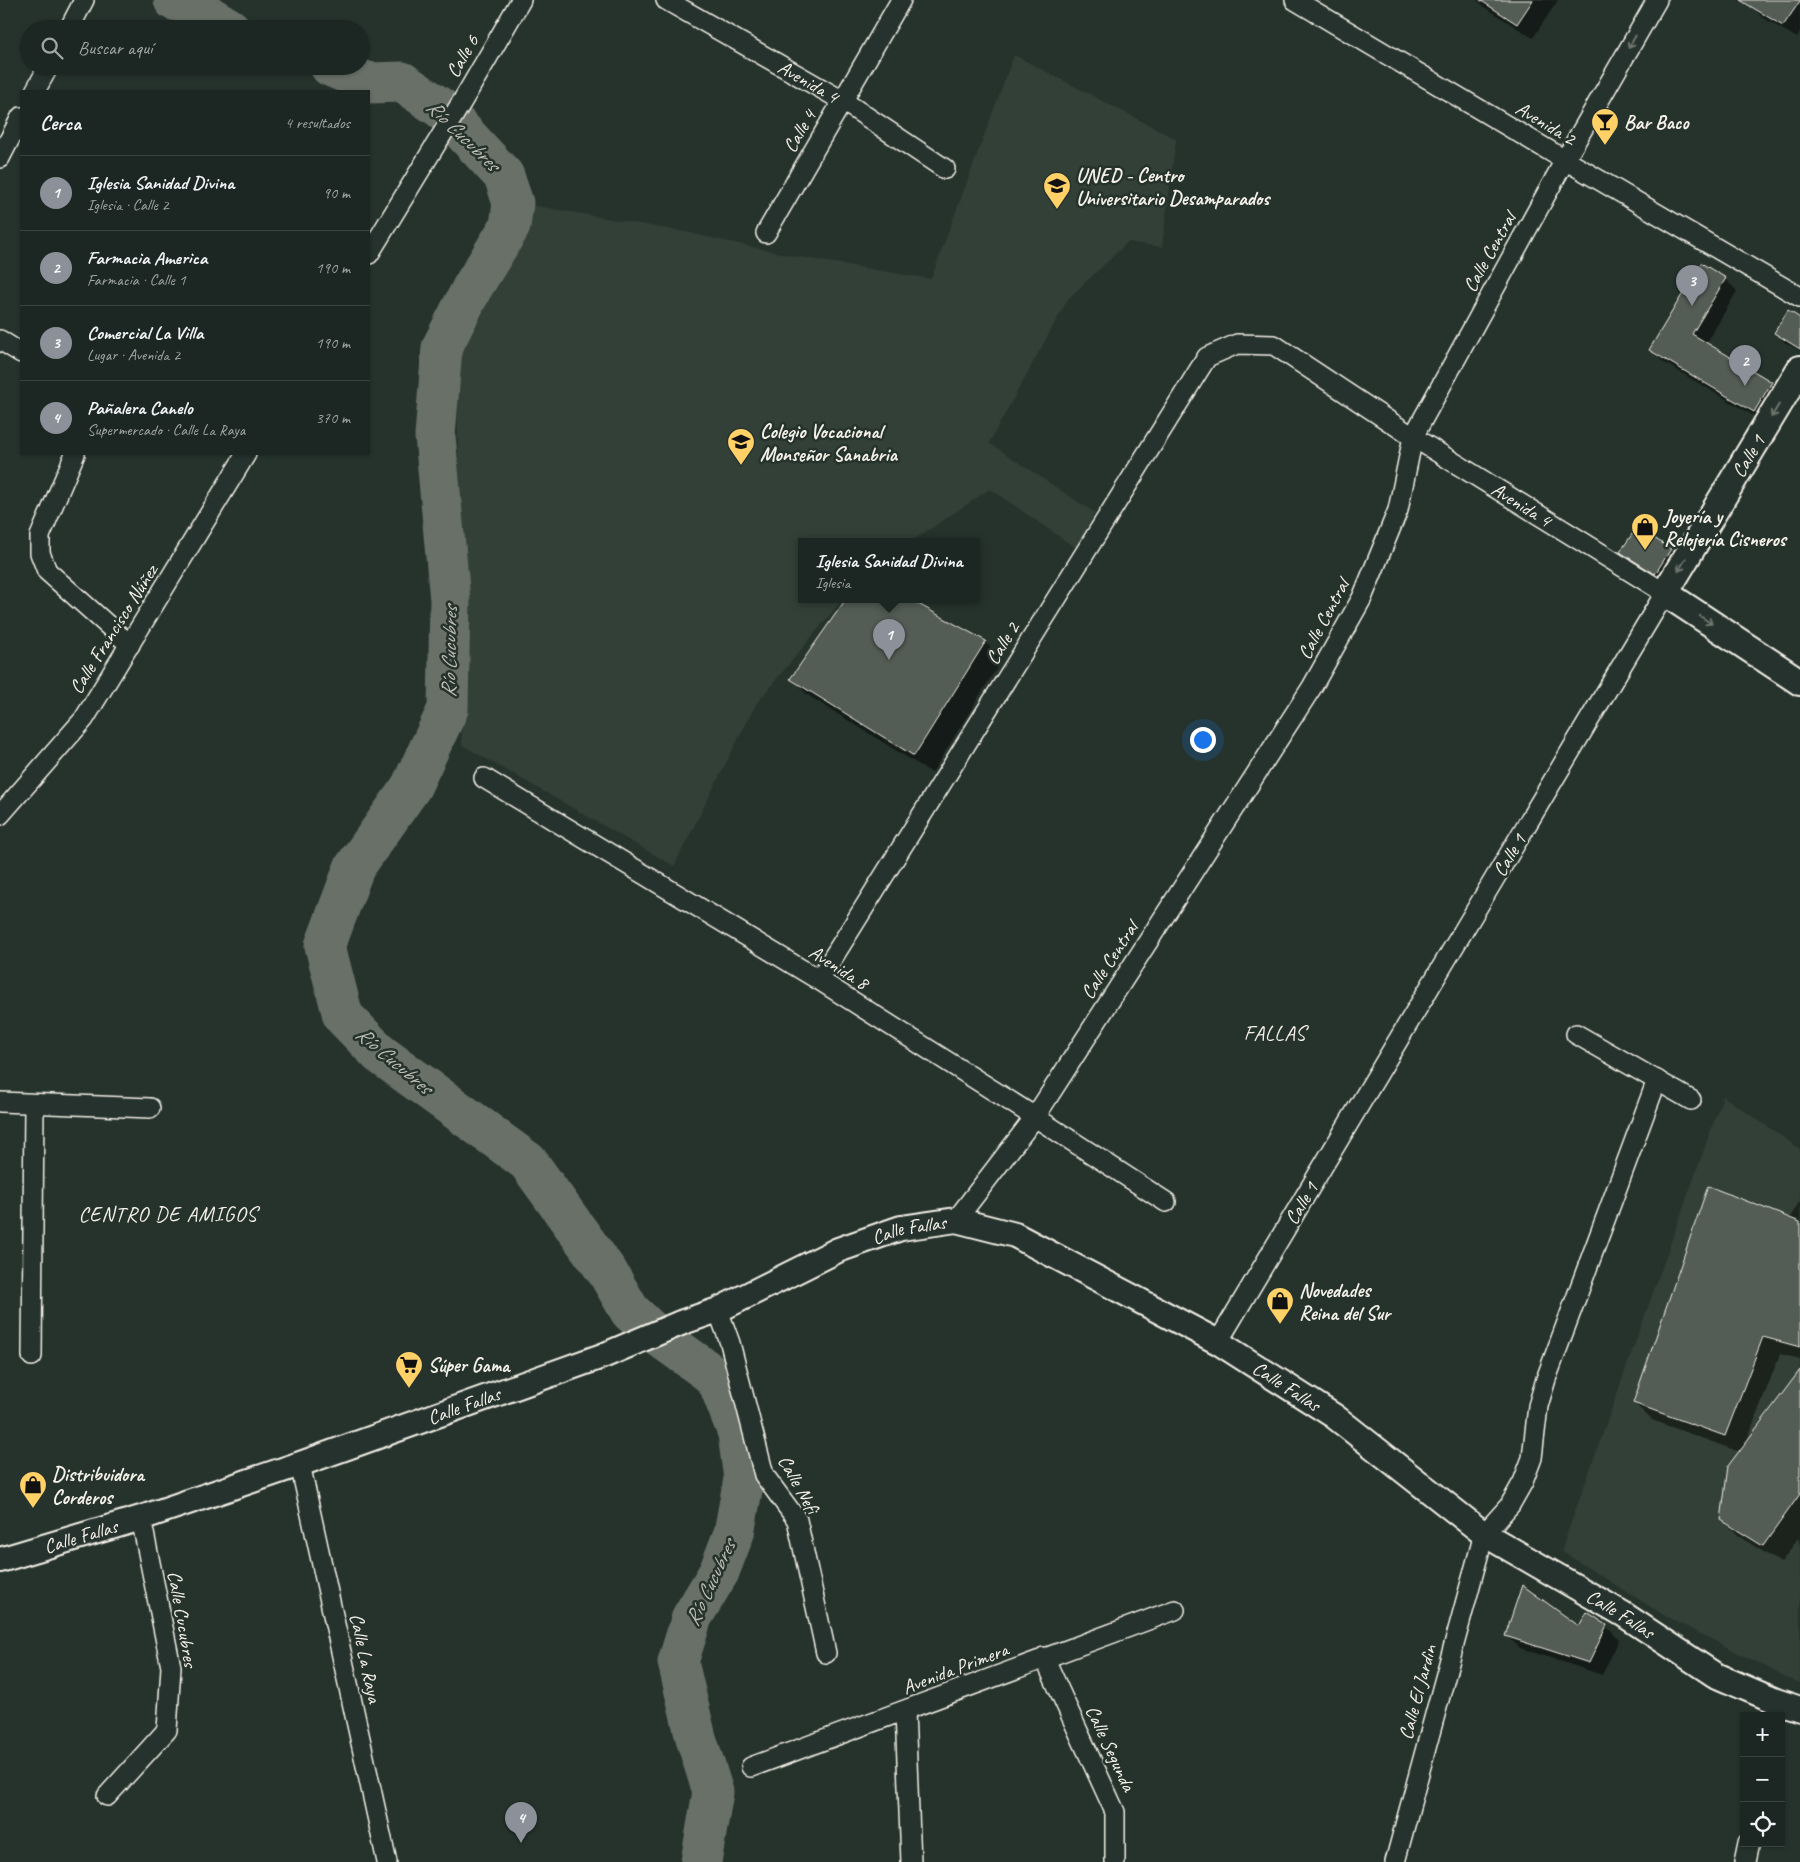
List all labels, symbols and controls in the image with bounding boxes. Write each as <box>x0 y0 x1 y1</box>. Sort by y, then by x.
search box <box>20 20 370 75</box>
street label: Calle 6 <box>440 30 485 82</box>
icon: search <box>38 34 66 62</box>
one-way arrow <box>1627 35 1637 49</box>
text: Buscar aquí <box>78 36 152 60</box>
street label: Avenida 4 <box>773 55 845 110</box>
water label: Río Cucubres <box>421 94 508 179</box>
street label: Avenida 2 <box>1511 96 1582 152</box>
street label: Calle 4 <box>777 104 823 157</box>
bar icon: Bar Baco <box>1590 107 1620 146</box>
text: Cerca <box>40 110 81 136</box>
place label: Bar Baco <box>1624 110 1690 135</box>
text: 4 resultados <box>285 113 350 133</box>
place label: UNED - Centro Universitario Desamparados <box>1076 163 1271 211</box>
text: Iglesia Sanidad Divina <box>87 171 234 195</box>
school or university icon: UNED - Centro Universitario Desamparados <box>1042 171 1072 210</box>
text: 1 <box>52 183 60 203</box>
text: 90 m <box>323 183 350 203</box>
text: Iglesia · Calle 2 <box>87 195 169 215</box>
street label: Calle Central <box>1457 205 1523 297</box>
text: Farmacia America <box>87 246 207 270</box>
text: 2 <box>52 258 60 278</box>
text: 190 m <box>316 258 350 278</box>
pin: 3 <box>1676 265 1708 306</box>
text: Farmacia · Calle 1 <box>87 270 186 290</box>
text: Comercial La Villa <box>87 321 203 345</box>
text: 3 <box>52 333 60 353</box>
text: 190 m <box>316 333 350 353</box>
text: Lugar · Avenida 2 <box>87 345 180 365</box>
pin: 2 <box>1729 345 1761 386</box>
text: Pañalera Canelo <box>87 396 193 420</box>
one-way arrow <box>1769 403 1779 417</box>
text: 4 <box>52 408 60 428</box>
text: 370 m <box>316 408 350 428</box>
place label: Colegio Vocacional Monseñor Sanabria <box>760 419 899 467</box>
text: Supermercado · Calle La Raya <box>87 420 245 440</box>
school or university icon: Colegio Vocacional Monseñor Sanabria <box>726 427 756 466</box>
street label: Calle 1 <box>1726 430 1771 482</box>
street label: Avenida 4 <box>1487 477 1558 534</box>
place label: Joyería y Relojería Cisneros <box>1662 504 1788 552</box>
shop icon: Joyería y Relojería Cisneros <box>1630 512 1660 551</box>
popup <box>798 538 980 603</box>
text: Iglesia Sanidad Divina <box>815 549 963 573</box>
street label: Calle Francisco Núñez <box>64 558 165 698</box>
one-way arrow <box>1677 558 1687 572</box>
street label: Calle Central <box>1292 572 1357 664</box>
text: Iglesia <box>815 573 850 593</box>
water label: Río Cucubres <box>435 602 463 698</box>
one-way arrow <box>1699 615 1713 625</box>
street label: Calle 2 <box>980 616 1026 669</box>
pin: 1 <box>873 619 905 660</box>
your location <box>1190 727 1216 753</box>
street label: Calle 1 <box>1487 829 1532 881</box>
street label: Calle Central <box>1075 914 1146 1004</box>
street label: Avenida 8 <box>804 939 875 996</box>
district label: FALLAS <box>1244 1020 1309 1046</box>
water label: Río Cucubres <box>351 1021 440 1102</box>
street label: Calle 1 <box>1279 1177 1324 1229</box>
district label: CENTRO DE AMIGOS <box>78 1201 260 1227</box>
street label: Calle Fallas <box>868 1209 950 1250</box>
place label: Novedades Reina del Sur <box>1299 1278 1393 1326</box>
shop icon: Novedades Reina del Sur <box>1265 1286 1295 1325</box>
supermarket icon: Súper Gama <box>394 1350 424 1389</box>
place label: Súper Gama <box>428 1353 511 1378</box>
street label: Calle Fallas <box>1248 1355 1327 1418</box>
street label: Calle Fallas <box>424 1381 506 1430</box>
street label: Calle Nefi <box>772 1451 826 1520</box>
place label: Distribuidora Corderos <box>52 1462 145 1510</box>
shop icon: Distribuidora Corderos <box>18 1470 48 1509</box>
street label: Calle Fallas <box>41 1513 123 1559</box>
water label: Río Cucubres <box>679 1533 743 1630</box>
street label: Calle Cucubres <box>162 1569 204 1671</box>
street label: Calle Fallas <box>1582 1584 1661 1646</box>
street label: Calle La Raya <box>344 1611 388 1707</box>
street label: Avenida Primera <box>899 1636 1013 1700</box>
street label: Calle El Jardìn <box>1393 1641 1442 1742</box>
street label: Calle Segunda <box>1080 1701 1142 1797</box>
map controls <box>1740 1712 1785 1847</box>
button: + <box>1740 1712 1785 1757</box>
button: − <box>1740 1757 1785 1802</box>
pin: 4 <box>505 1802 537 1843</box>
button: locate <box>1740 1802 1785 1847</box>

